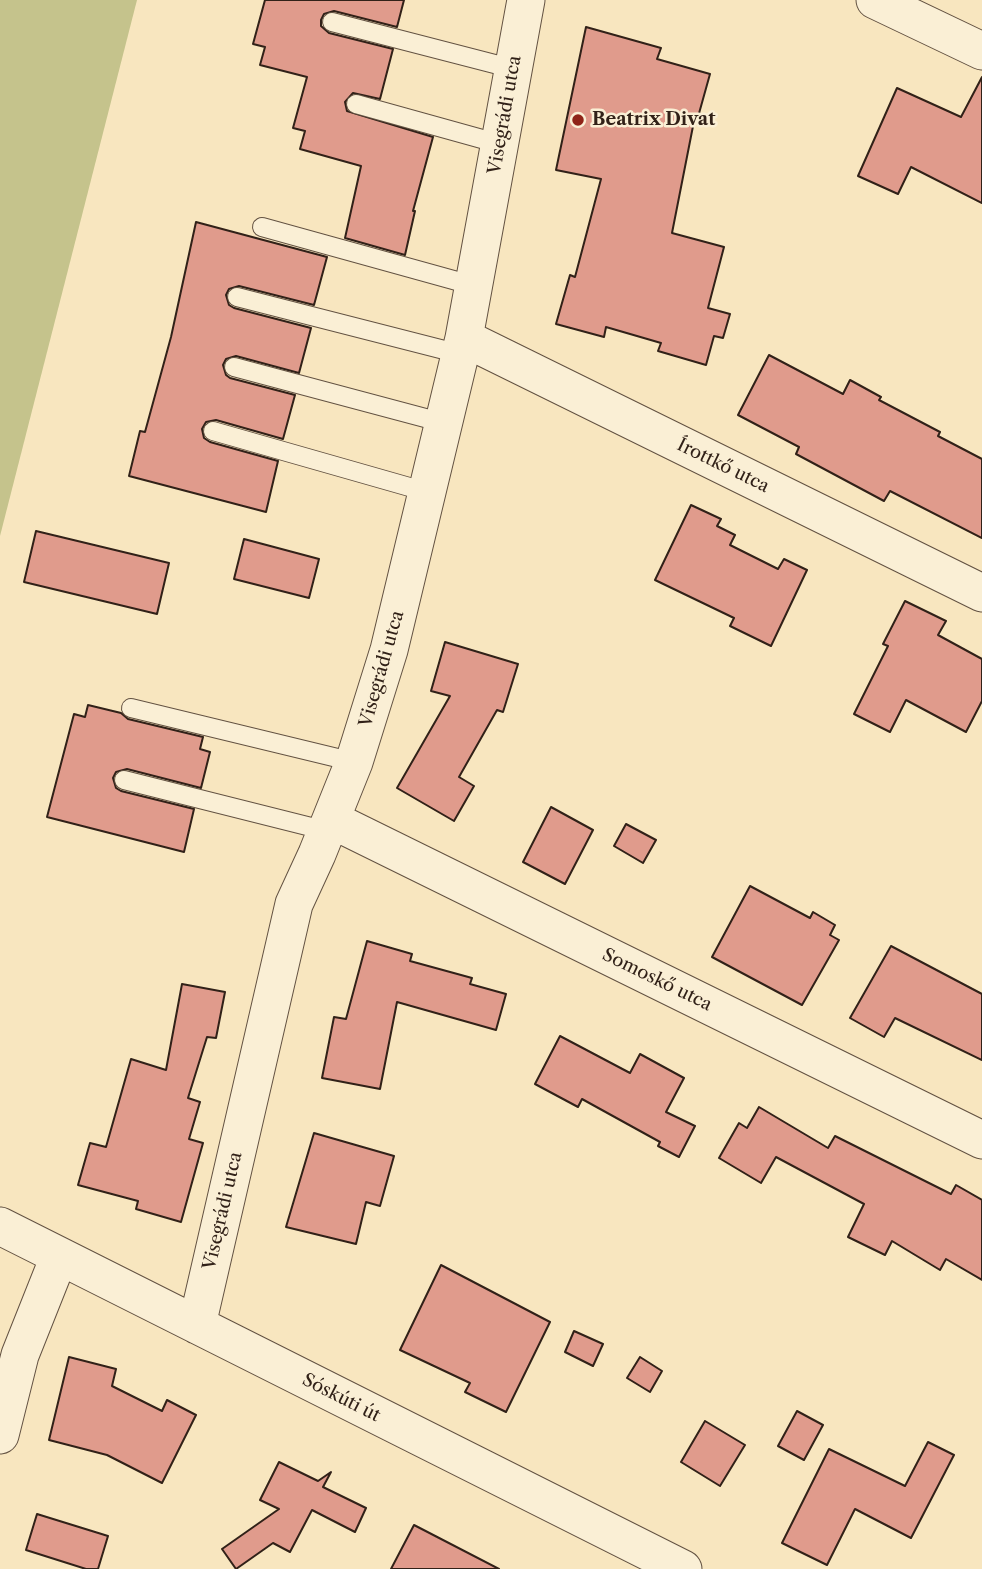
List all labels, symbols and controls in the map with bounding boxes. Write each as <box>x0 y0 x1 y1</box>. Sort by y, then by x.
street label: Visegrádi utca <box>484 54 526 176</box>
place label: Beatrix Divat <box>592 109 715 131</box>
marker: Beatrix Divat <box>570 112 586 128</box>
street label: Írottkő utca <box>673 434 773 498</box>
street label: Visegrádi utca <box>355 608 409 730</box>
street label: Somoskő utca <box>599 944 715 1016</box>
street label: Visegrádi utca <box>199 1150 247 1272</box>
street label: Sóskúti út <box>298 1369 384 1427</box>

